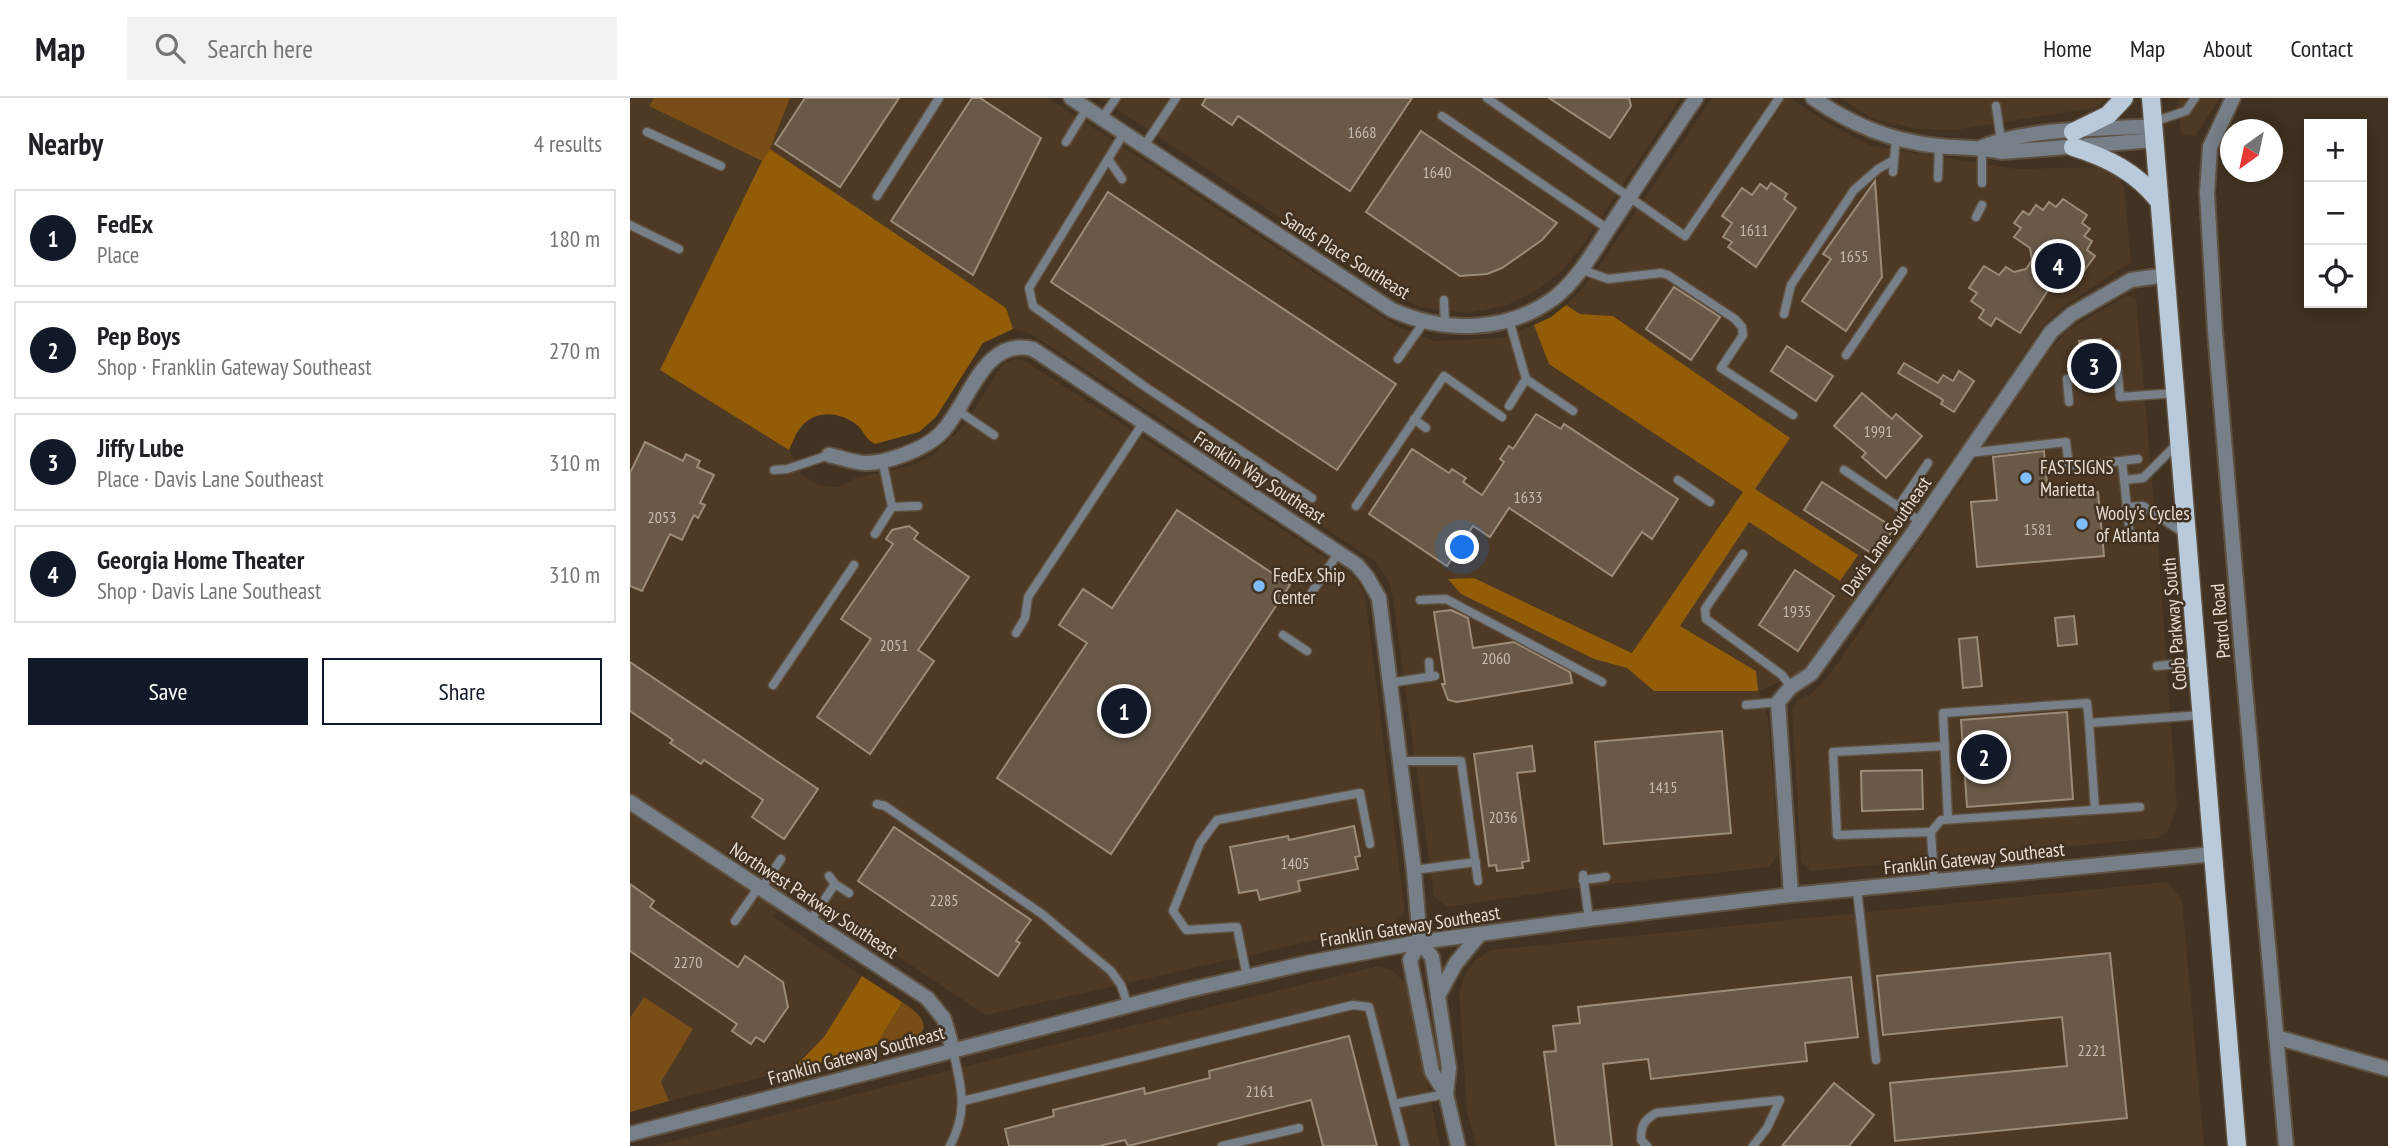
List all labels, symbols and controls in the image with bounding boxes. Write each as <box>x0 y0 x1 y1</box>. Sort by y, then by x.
search box <box>127 17 617 80</box>
text: Map <box>35 27 85 70</box>
icon: search <box>151 29 189 67</box>
text: Search here <box>207 32 313 65</box>
text: Home <box>2043 33 2092 64</box>
text: Map <box>2130 33 2165 64</box>
text: About <box>2203 33 2252 64</box>
text: Contact <box>2290 33 2353 64</box>
north arrow <box>2220 119 2283 182</box>
map controls <box>2304 119 2367 308</box>
button: + <box>2304 119 2367 182</box>
house number: 1668 <box>1348 122 1376 142</box>
text: Nearby <box>28 124 103 163</box>
text: 4 results <box>534 129 602 158</box>
house number: 1640 <box>1423 162 1451 182</box>
button: − <box>2304 182 2367 245</box>
street label: Sands Place Southeast <box>1277 206 1415 305</box>
text: FedEx <box>97 207 153 240</box>
house number: 1611 <box>1740 220 1768 240</box>
text: 1 <box>48 224 59 253</box>
text: 180 m <box>549 224 600 253</box>
text: Place <box>97 240 139 269</box>
pin: 4 <box>2035 240 2081 292</box>
button: locate <box>2304 245 2367 308</box>
house number: 1655 <box>1840 246 1868 266</box>
text: Pep Boys <box>97 319 180 352</box>
text: 2 <box>48 336 59 365</box>
text: 270 m <box>549 336 600 365</box>
pin: 3 <box>2071 340 2117 392</box>
text: Shop · Franklin Gateway Southeast <box>97 352 372 381</box>
house number: 1991 <box>1864 421 1892 441</box>
street label: Franklin Way Southeast <box>1189 425 1331 529</box>
text: Jiffy Lube <box>97 431 184 464</box>
text: 3 <box>48 448 59 477</box>
text: 310 m <box>549 448 600 477</box>
place label: FASTSIGNS Marietta <box>2040 455 2114 501</box>
text: Place · Davis Lane Southeast <box>97 464 324 493</box>
marker: FASTSIGNS Marietta <box>2018 470 2034 486</box>
street label: Davis Lane Southeast <box>1836 471 1936 600</box>
house number: 1633 <box>1514 487 1542 507</box>
place label: Wooly's Cycles of Atlanta <box>2096 501 2190 547</box>
house number: 2053 <box>648 507 676 527</box>
marker: Wooly's Cycles of Atlanta <box>2074 516 2090 532</box>
house number: 1581 <box>2024 519 2052 539</box>
your location <box>1445 530 1479 564</box>
text: Georgia Home Theater <box>97 543 304 576</box>
street label: Cobb Parkway South <box>2156 557 2192 691</box>
text: 4 <box>48 560 59 589</box>
text: 310 m <box>549 560 600 589</box>
place label: FedEx Ship Center <box>1273 563 1345 609</box>
text: Shop · Davis Lane Southeast <box>97 576 321 605</box>
marker: FedEx Ship Center <box>1251 578 1267 594</box>
street label: Patrol Road <box>2205 583 2235 659</box>
house number: 1935 <box>1783 601 1811 621</box>
house number: 2051 <box>880 635 908 655</box>
house number: 2060 <box>1482 648 1510 668</box>
button: Save <box>28 658 308 725</box>
button: Share <box>322 658 602 725</box>
pin: 1 <box>1101 685 1147 737</box>
pin: 2 <box>1961 731 2007 783</box>
house number: 1415 <box>1649 777 1677 797</box>
house number: 2036 <box>1489 807 1517 827</box>
street label: Franklin Gateway Southeast <box>1882 836 2066 879</box>
street label: Northwest Parkway Southeast <box>726 837 903 964</box>
house number: 1405 <box>1281 853 1309 873</box>
house number: 2285 <box>930 890 958 910</box>
street label: Franklin Gateway Southeast <box>1318 900 1502 952</box>
house number: 2270 <box>674 952 702 972</box>
street label: Franklin Gateway Southeast <box>765 1020 948 1090</box>
house number: 2221 <box>2078 1040 2106 1060</box>
house number: 2161 <box>1246 1081 1274 1101</box>

